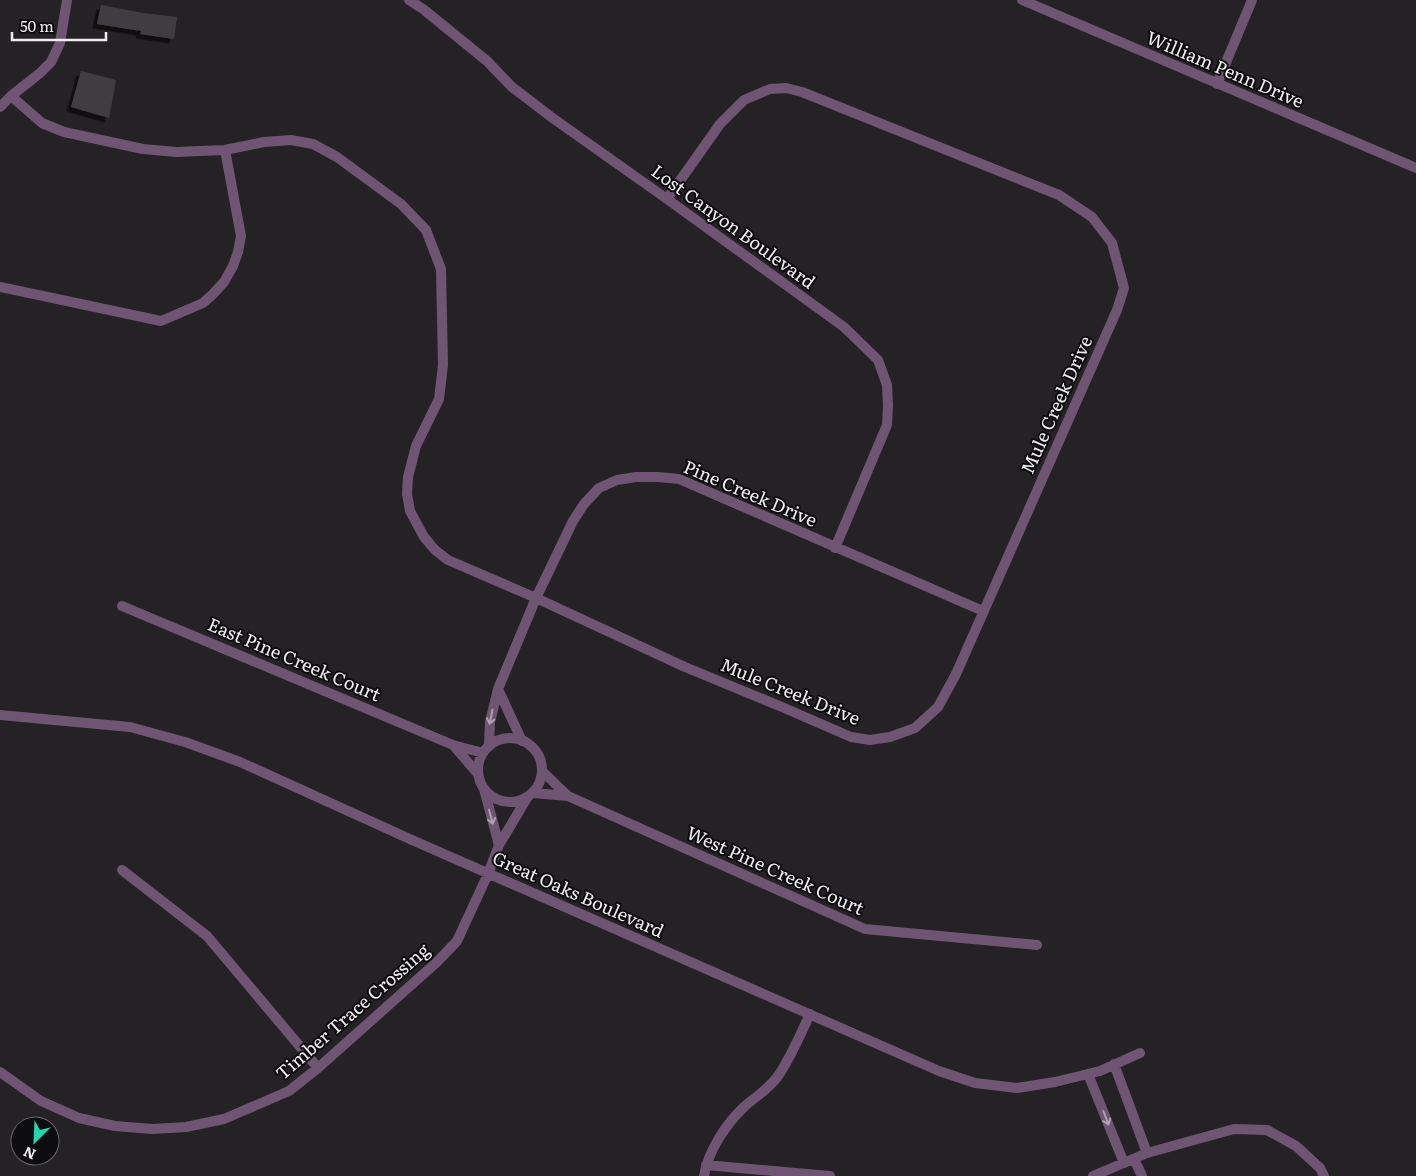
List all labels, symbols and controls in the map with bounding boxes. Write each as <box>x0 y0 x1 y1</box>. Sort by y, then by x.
scale bar <box>12 10 106 42</box>
text: 50 m <box>20 14 54 37</box>
street label: William Penn Drive <box>1143 23 1308 114</box>
street label: Lost Canyon Boulevard <box>646 157 822 295</box>
street label: Mule Creek Drive <box>1013 331 1098 478</box>
street label: Pine Creek Drive <box>680 452 822 533</box>
street label: East Pine Creek Court <box>204 610 386 708</box>
street label: Mule Creek Drive <box>717 650 864 731</box>
one-way arrow <box>486 708 496 724</box>
one-way arrow <box>487 808 497 824</box>
street label: West Pine Creek Court <box>683 818 869 921</box>
street label: Great Oaks Boulevard <box>489 844 669 944</box>
street label: Timber Trace Crossing <box>269 936 436 1085</box>
one-way arrow <box>1102 1110 1111 1126</box>
north arrow <box>10 1116 60 1166</box>
text: N <box>20 1142 39 1165</box>

